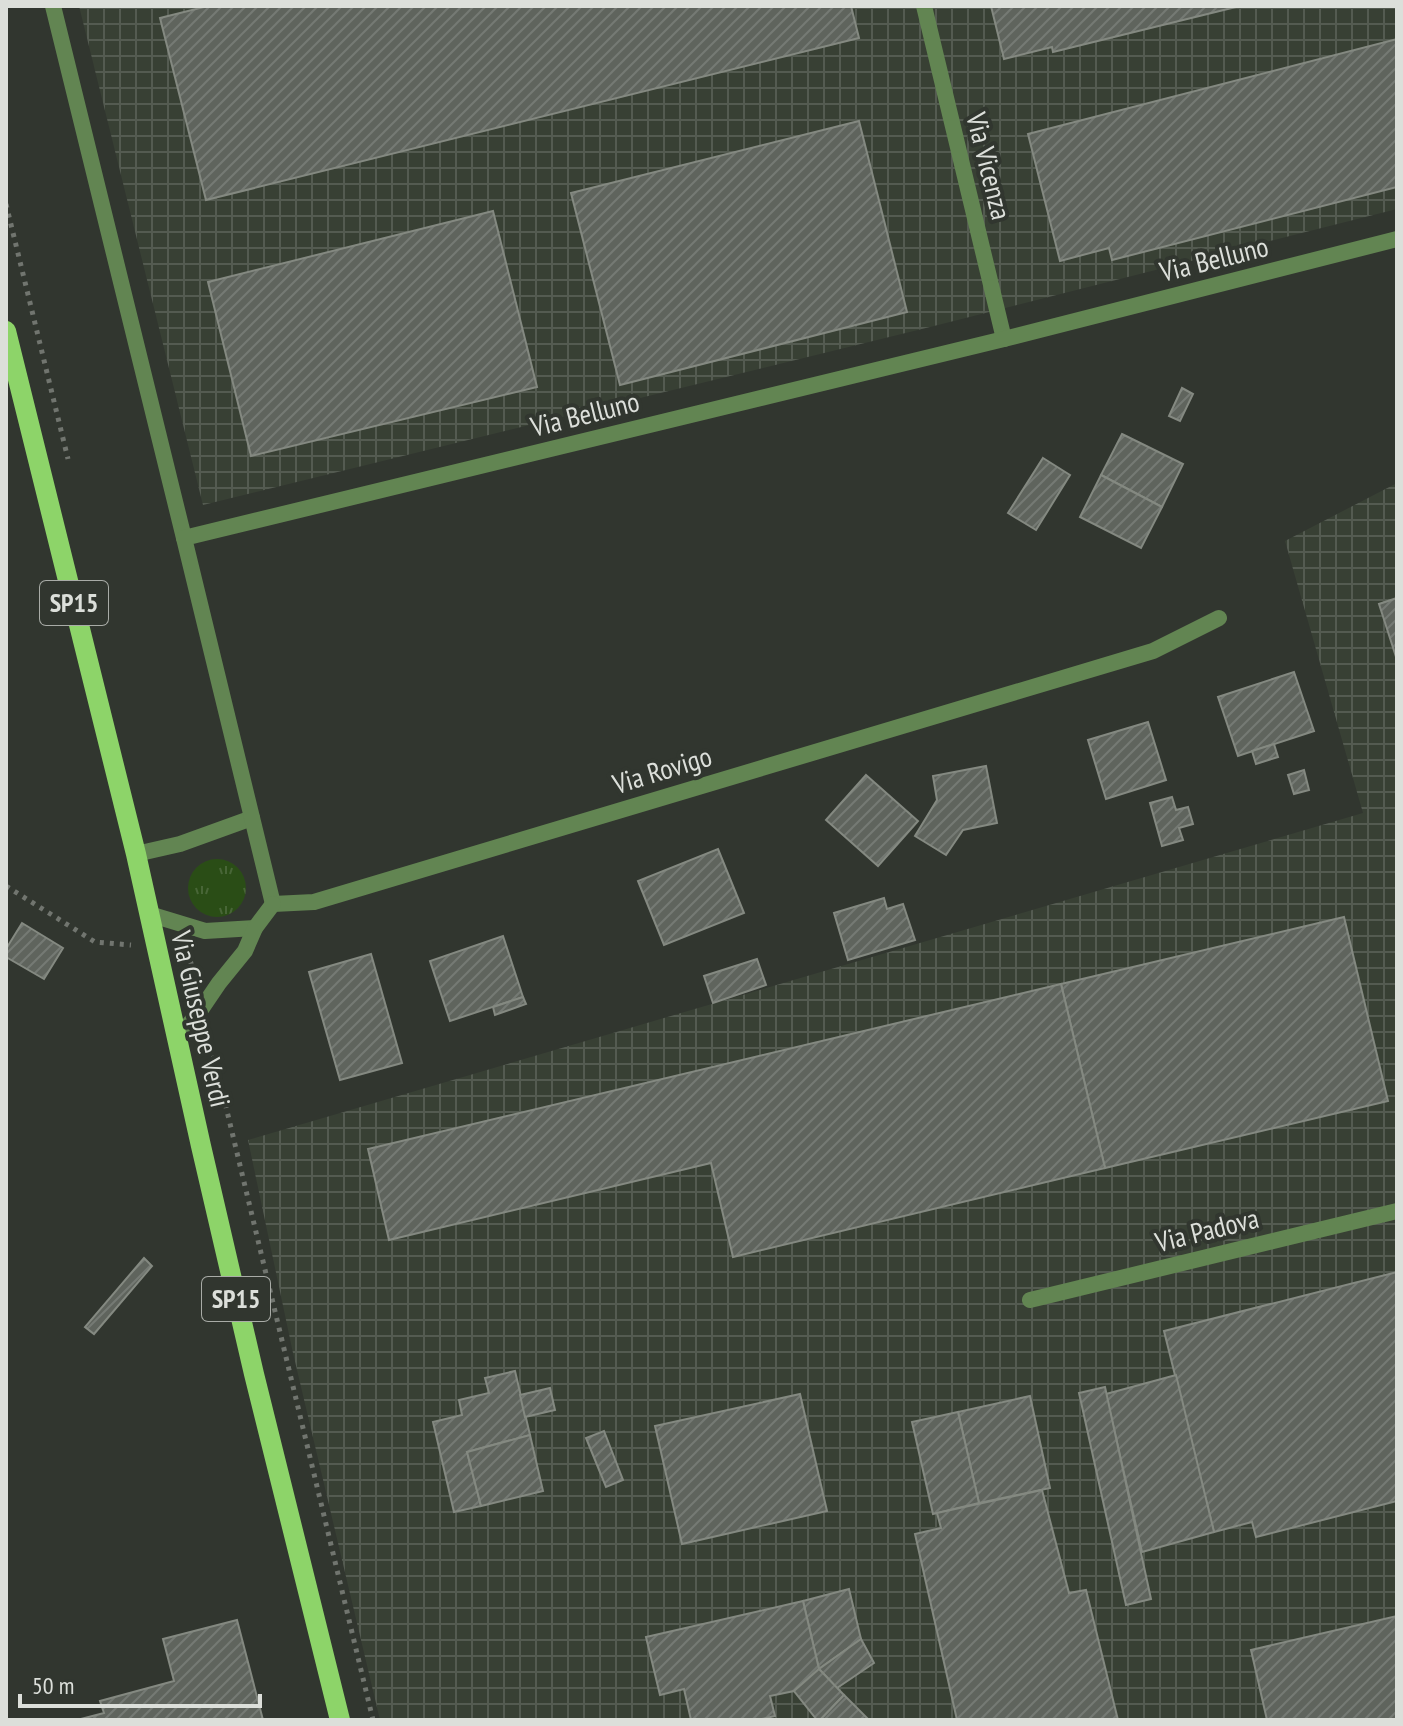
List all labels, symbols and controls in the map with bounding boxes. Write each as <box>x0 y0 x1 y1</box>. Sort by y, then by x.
street label: Via Vicenza <box>958 107 1021 223</box>
street label: Via Belluno <box>1155 227 1272 290</box>
street label: Via Belluno <box>526 382 643 445</box>
road number: SP15 <box>40 581 108 625</box>
street label: Via Rovigo <box>607 737 716 802</box>
street label: Via Giuseppe Verdi <box>163 926 240 1110</box>
street label: Via Padova <box>1150 1199 1262 1260</box>
road number: SP15 <box>202 1277 270 1321</box>
scale bar <box>20 1658 260 1708</box>
text: 50 m <box>32 1670 74 1701</box>

